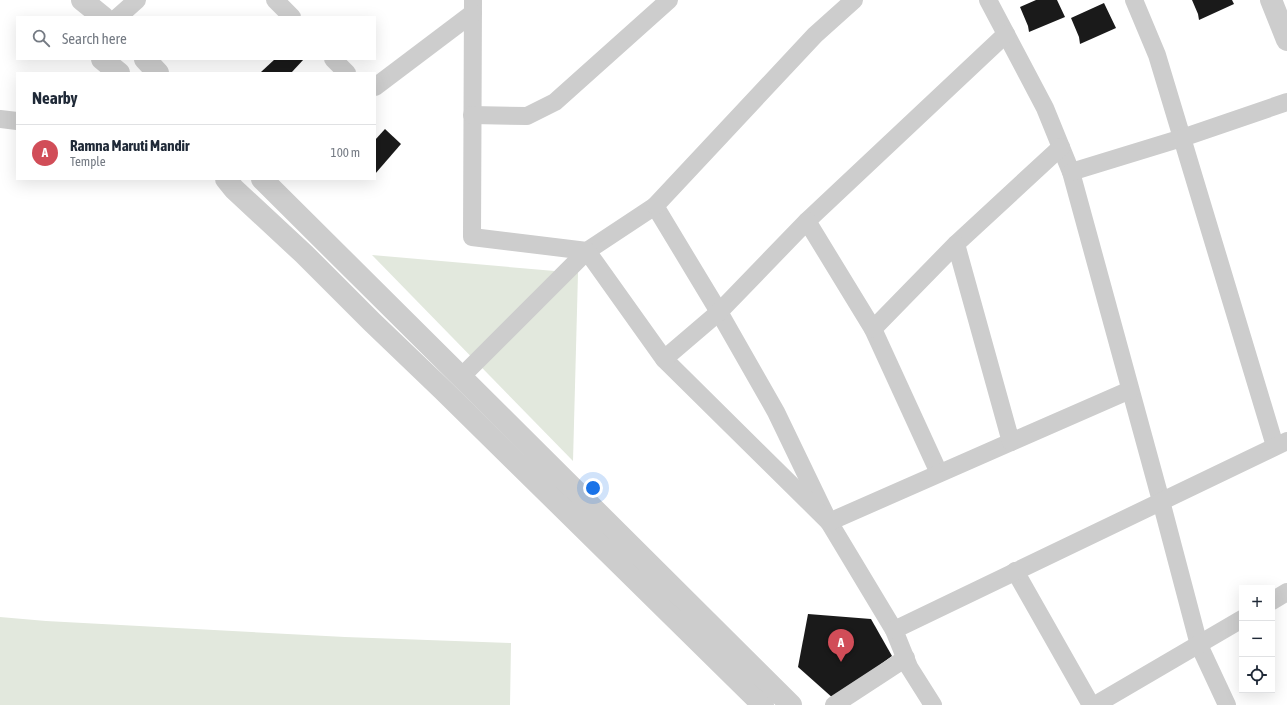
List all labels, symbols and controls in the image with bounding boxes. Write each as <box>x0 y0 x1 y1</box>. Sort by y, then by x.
search box <box>16 16 376 60</box>
icon: search <box>30 27 52 49</box>
text: Search here <box>62 30 127 47</box>
text: Nearby <box>32 88 78 108</box>
text: Ramna Maruti Mandir <box>70 137 189 154</box>
text: A <box>42 145 48 160</box>
text: 100 m <box>331 145 360 160</box>
text: Temple <box>70 154 106 169</box>
your location <box>583 478 603 498</box>
map controls <box>1239 585 1275 693</box>
button: + <box>1239 585 1275 621</box>
button: − <box>1239 621 1275 657</box>
pin: A <box>828 629 854 662</box>
button: locate <box>1239 657 1275 693</box>

